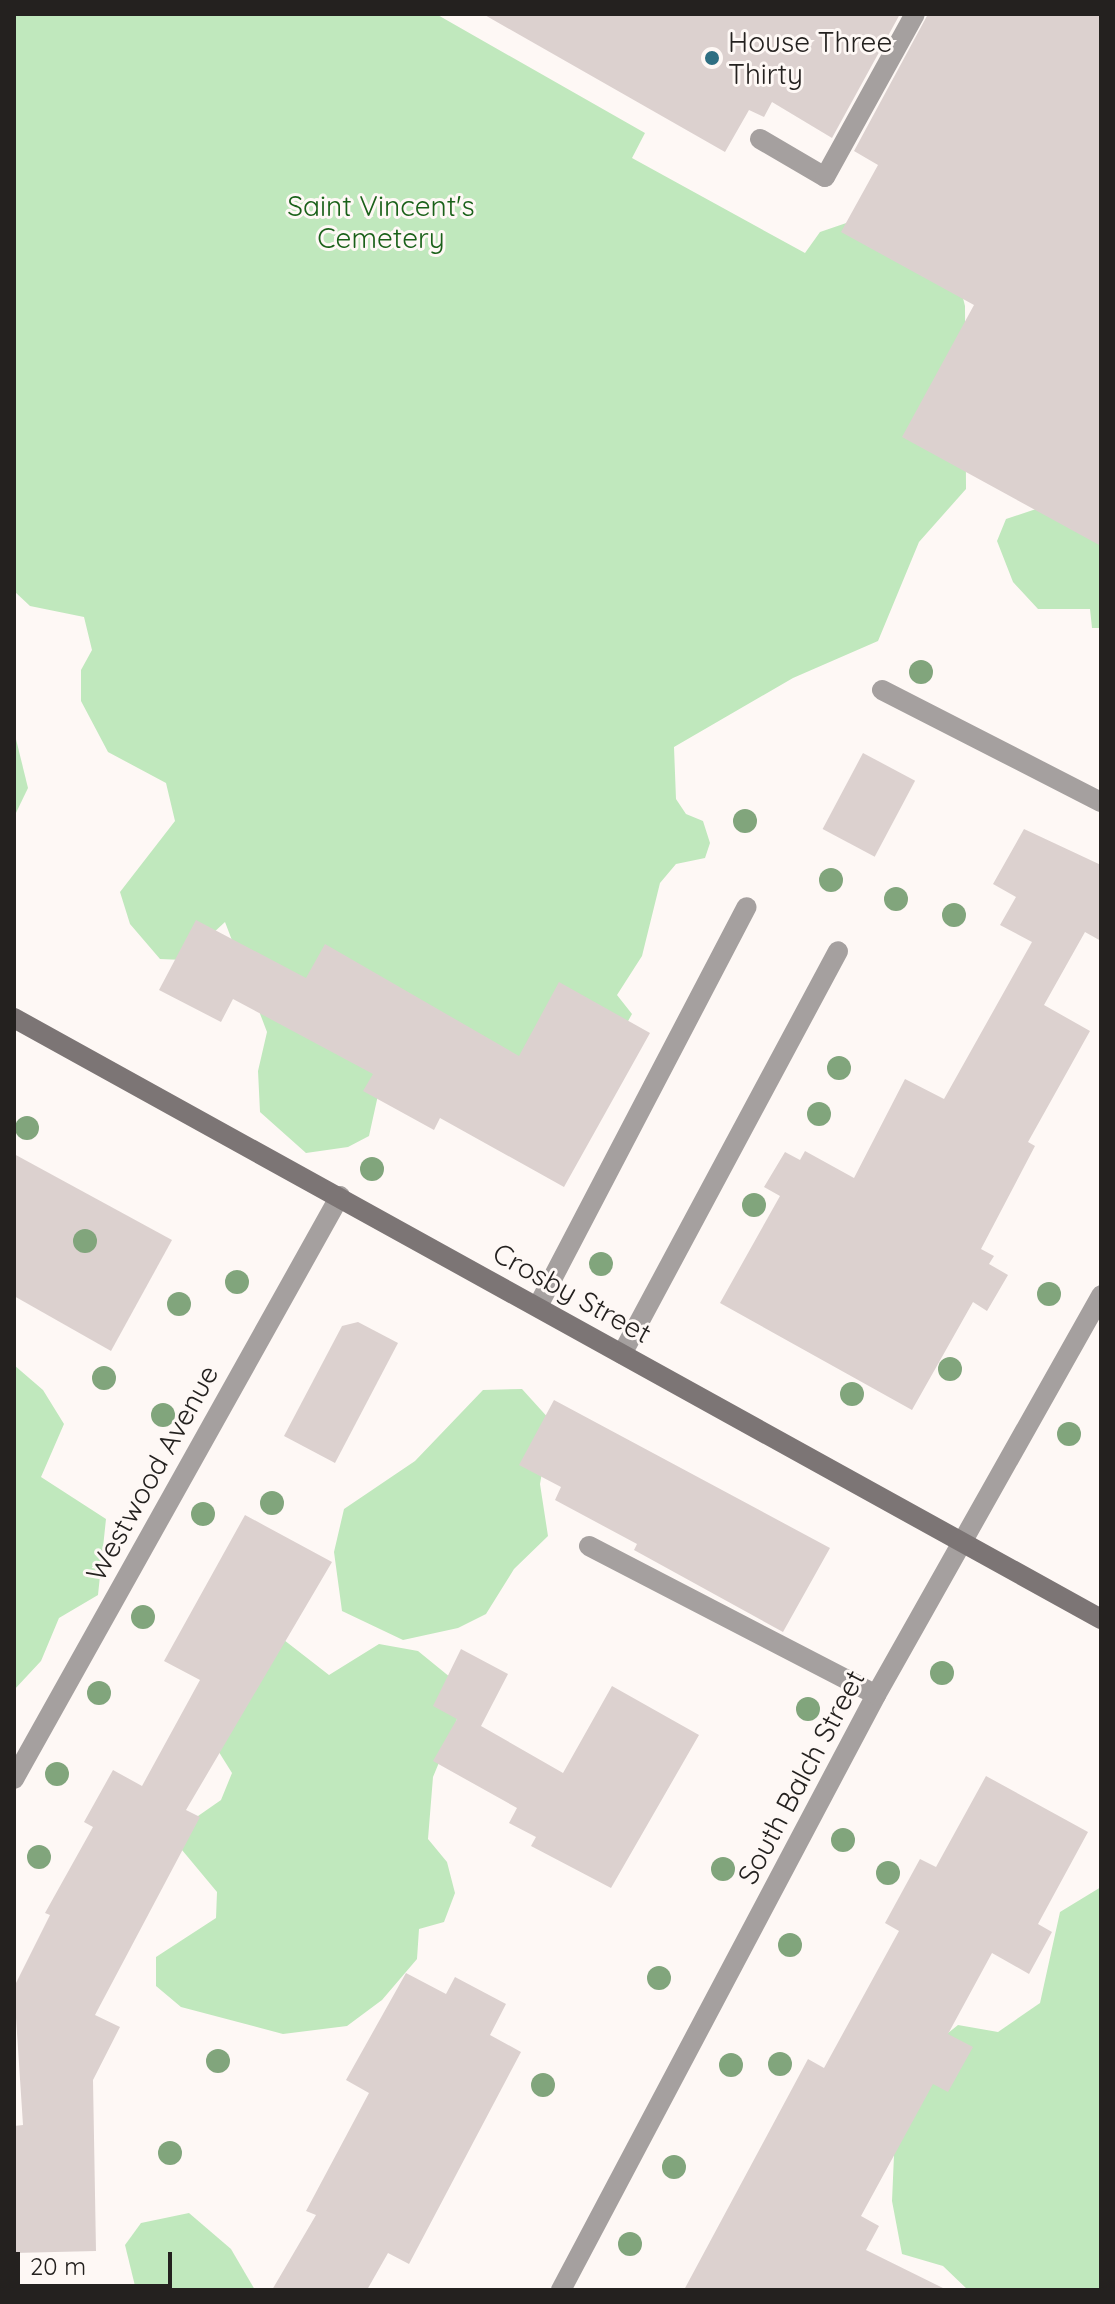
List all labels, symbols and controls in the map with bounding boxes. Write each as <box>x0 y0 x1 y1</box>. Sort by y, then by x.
place label: House Three Thirty <box>728 25 892 91</box>
marker: House Three Thirty <box>703 49 721 67</box>
park label: Saint Vincent's Cemetery <box>287 189 475 255</box>
street label: Crosby Street <box>487 1236 657 1350</box>
street label: Westwood Avenue <box>79 1359 225 1587</box>
street label: South Balch Street <box>730 1664 872 1890</box>
scale bar <box>20 2236 176 2286</box>
text: 20 m <box>30 2251 86 2281</box>

